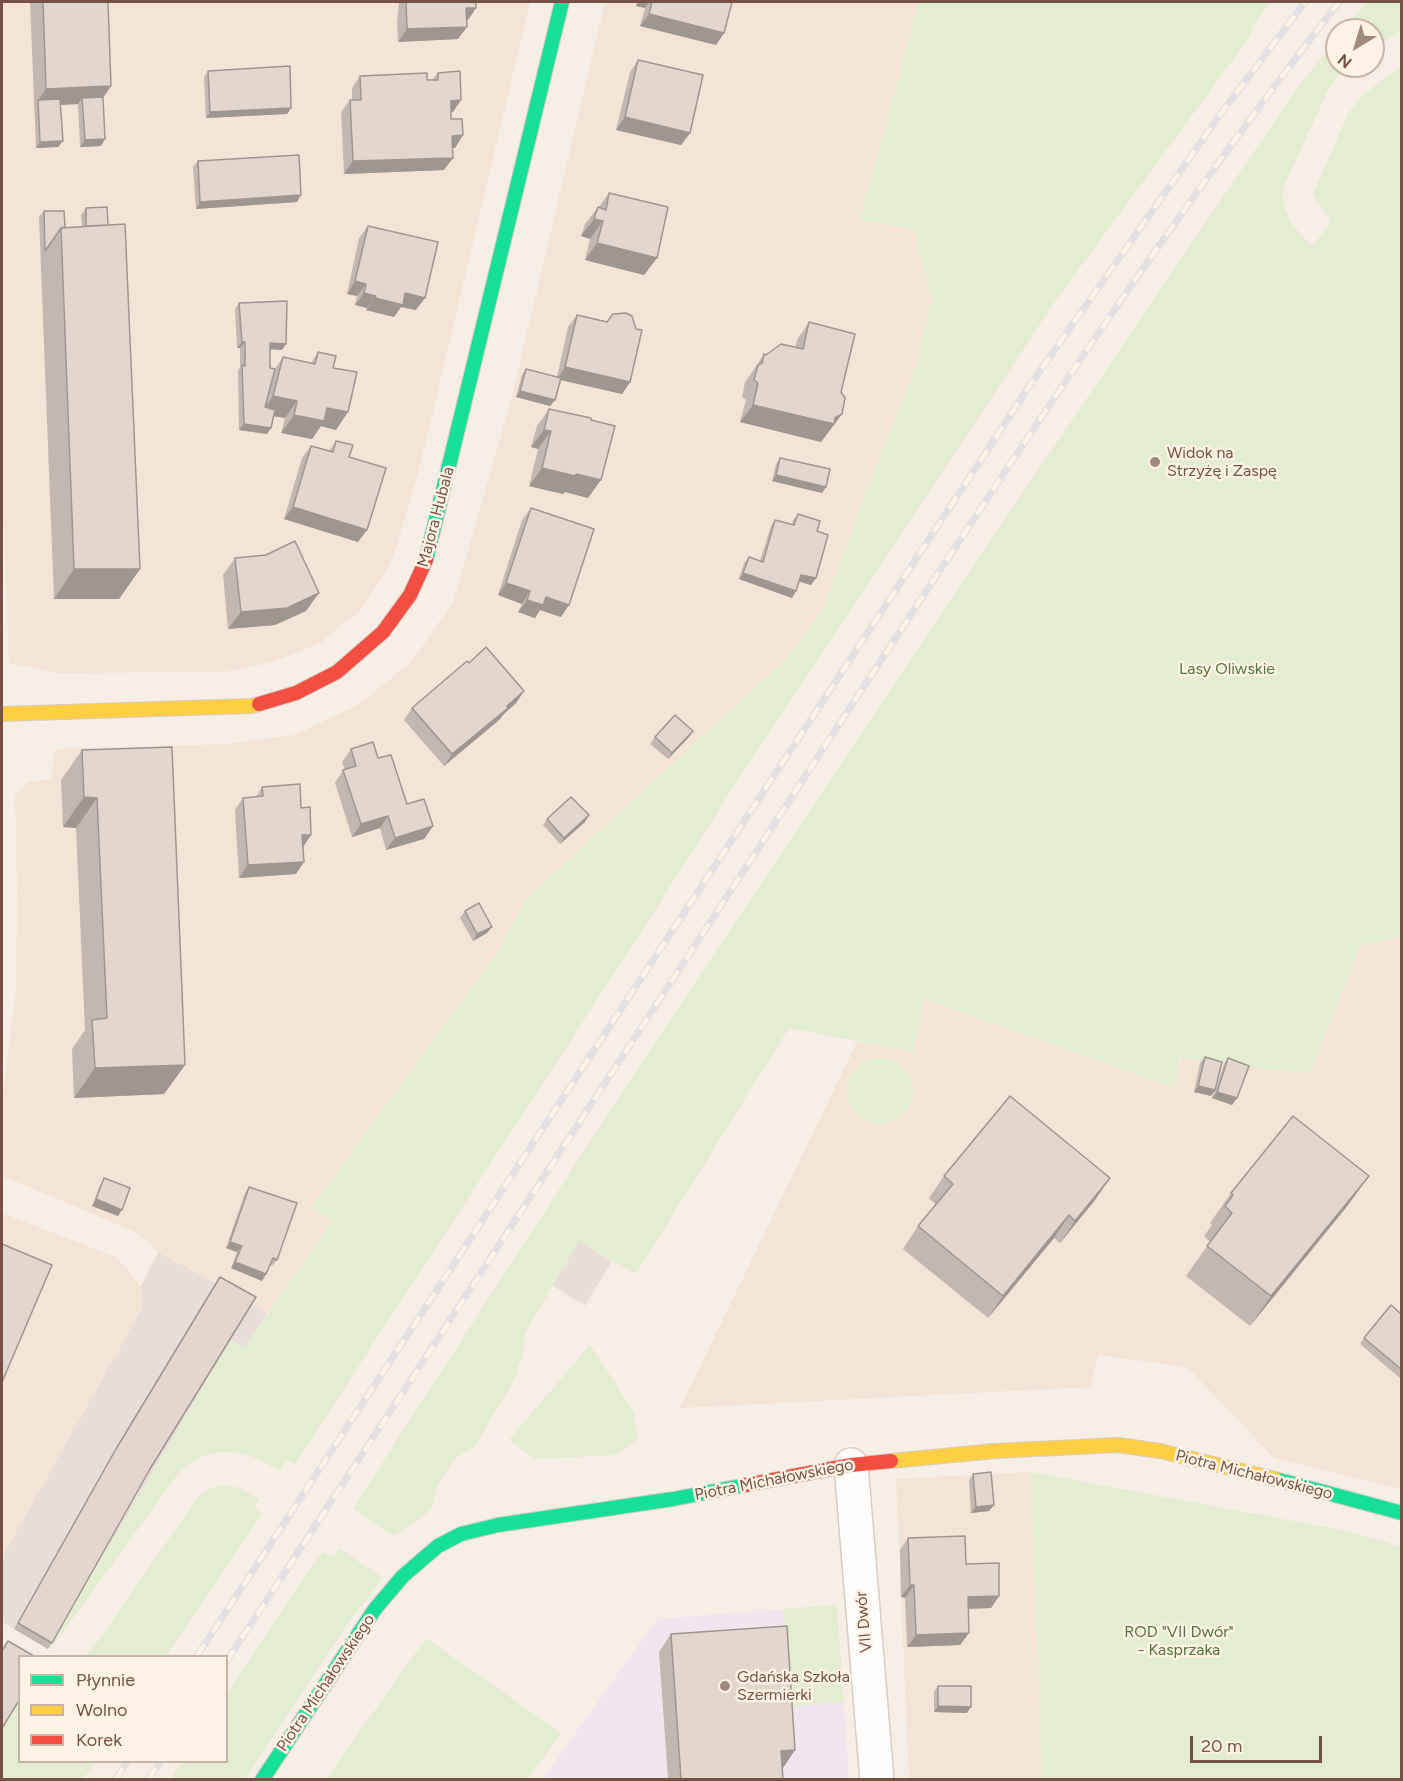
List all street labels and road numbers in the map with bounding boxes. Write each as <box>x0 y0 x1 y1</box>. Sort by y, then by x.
street label: Majora Hubala <box>413 465 459 569</box>
street label: Piotra Michałowskiego <box>1173 1446 1335 1504</box>
street label: Piotra Michałowskiego <box>693 1455 855 1505</box>
street label: VII Dwór <box>852 1590 876 1654</box>
street label: Piotra Michałowskiego <box>273 1611 379 1755</box>

